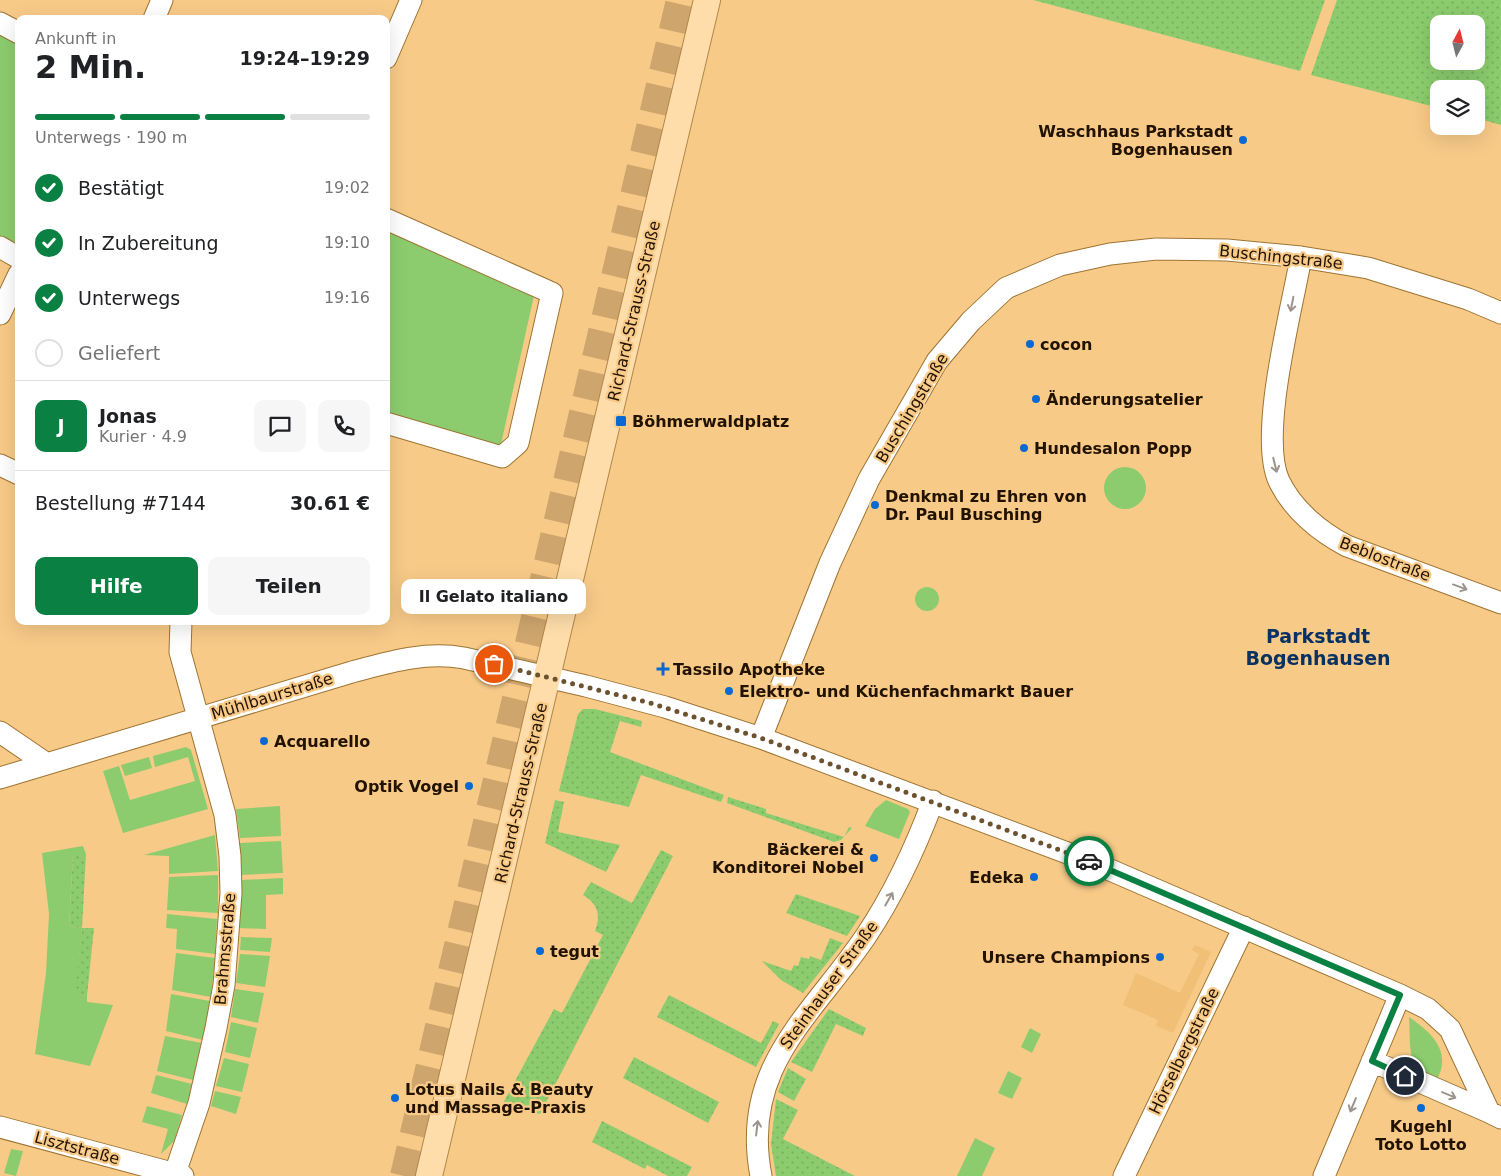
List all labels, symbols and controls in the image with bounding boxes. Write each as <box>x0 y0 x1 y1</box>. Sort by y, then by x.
north arrow <box>1430 15 1485 70</box>
map controls <box>1430 15 1485 135</box>
text: Ankunft in <box>35 29 116 48</box>
text: 19:24–19:29 <box>240 47 370 69</box>
text: 2 Min. <box>35 48 146 86</box>
button: layers <box>1430 80 1485 135</box>
place label: Waschhaus Parkstadt Bogenhausen <box>1038 122 1233 159</box>
text: Unterwegs · 190 m <box>35 128 187 147</box>
marker: Waschhaus Parkstadt Bogenhausen <box>1237 134 1249 146</box>
icon: check <box>35 174 63 202</box>
text: Bestätigt <box>78 177 164 199</box>
text: 19:02 <box>324 178 370 197</box>
street label: Richard-Strauss-Straße <box>604 219 664 403</box>
icon: check <box>35 229 63 257</box>
text: In Zubereitung <box>78 232 218 254</box>
text: 19:10 <box>324 233 370 252</box>
street label: Buschingstraße <box>1218 241 1344 273</box>
icon: check <box>35 284 63 312</box>
text: Unterwegs <box>78 287 180 309</box>
text: 19:16 <box>324 288 370 307</box>
one-way arrow <box>1287 296 1297 312</box>
place label: cocon <box>1040 335 1092 354</box>
marker: cocon <box>1024 338 1036 350</box>
text: Geliefert <box>78 342 160 364</box>
street label: Buschingstraße <box>872 350 952 466</box>
place label: Änderungsatelier <box>1046 390 1203 409</box>
marker: Änderungsatelier <box>1030 393 1042 405</box>
button: chat <box>254 400 306 452</box>
button: phone <box>318 400 370 452</box>
text: Jonas <box>99 405 157 427</box>
place label: Böhmerwaldplatz <box>632 412 789 431</box>
marker: Böhmerwaldplatz <box>614 414 628 428</box>
text: J <box>57 415 65 437</box>
text: Kurier · 4.9 <box>99 427 187 446</box>
place label: Hundesalon Popp <box>1034 439 1192 458</box>
marker: Hundesalon Popp <box>1018 442 1030 454</box>
one-way arrow <box>1271 456 1280 472</box>
place label: Denkmal zu Ehren von Dr. Paul Busching <box>885 487 1087 524</box>
text: Bestellung #7144 <box>35 492 206 514</box>
text: 30.61 € <box>290 492 370 514</box>
marker: Denkmal zu Ehren von Dr. Paul Busching <box>869 499 881 511</box>
street label: Beblostraße <box>1337 533 1433 585</box>
button: Hilfe <box>35 557 198 615</box>
button: Teilen <box>208 557 370 615</box>
callout: Il Gelato italiano <box>402 579 586 614</box>
one-way arrow <box>1452 583 1467 592</box>
text: Il Gelato italiano <box>419 587 568 606</box>
district label: Parkstadt Bogenhausen <box>1245 625 1391 669</box>
pin <box>473 643 515 685</box>
icon: bag <box>480 650 508 678</box>
place label: Tassilo Apotheke <box>673 660 825 679</box>
marker: Tassilo Apotheke <box>657 663 669 675</box>
street label: Mühlbaurstraße <box>209 668 335 724</box>
place label: Elektro- und Küchenfachmarkt Bauer <box>739 682 1073 701</box>
marker: Elektro- und Küchenfachmarkt Bauer <box>723 685 735 697</box>
street label: Richard-Strauss-Straße <box>491 701 551 885</box>
place label: Acquarello <box>274 732 370 751</box>
marker: Acquarello <box>258 735 270 747</box>
place label: Optik Vogel <box>354 777 459 796</box>
marker: Optik Vogel <box>463 780 475 792</box>
courier <box>1064 836 1114 886</box>
place label: Bäckerei & Konditorei Nobel <box>712 840 864 877</box>
icon: car <box>1075 847 1103 875</box>
marker: Bäckerei & Konditorei Nobel <box>868 852 880 864</box>
place label: Edeka <box>969 868 1024 887</box>
marker: Edeka <box>1028 871 1040 883</box>
street label: Brahmsstraße <box>211 892 239 1006</box>
one-way arrow <box>884 892 894 907</box>
street label: Steinhauser Straße <box>776 917 882 1053</box>
place label: tegut <box>550 942 599 961</box>
marker: tegut <box>534 945 546 957</box>
place label: Unsere Champions <box>981 948 1150 967</box>
marker: Unsere Champions <box>1154 951 1166 963</box>
street label: Hörselbergstraße <box>1145 985 1223 1117</box>
pin <box>1384 1055 1426 1097</box>
icon: home <box>1391 1062 1419 1090</box>
place label: Lotus Nails & Beauty und Massage-Praxis <box>405 1080 594 1117</box>
one-way arrow <box>1441 1090 1456 1100</box>
marker: Lotus Nails & Beauty und Massage-Praxis <box>389 1092 401 1104</box>
one-way arrow <box>1348 1097 1357 1112</box>
marker: Kugehl Toto Lotto <box>1415 1102 1427 1114</box>
place label: Kugehl Toto Lotto <box>1375 1117 1467 1154</box>
one-way arrow <box>752 1120 762 1136</box>
street label: Lisztstraße <box>32 1128 122 1168</box>

